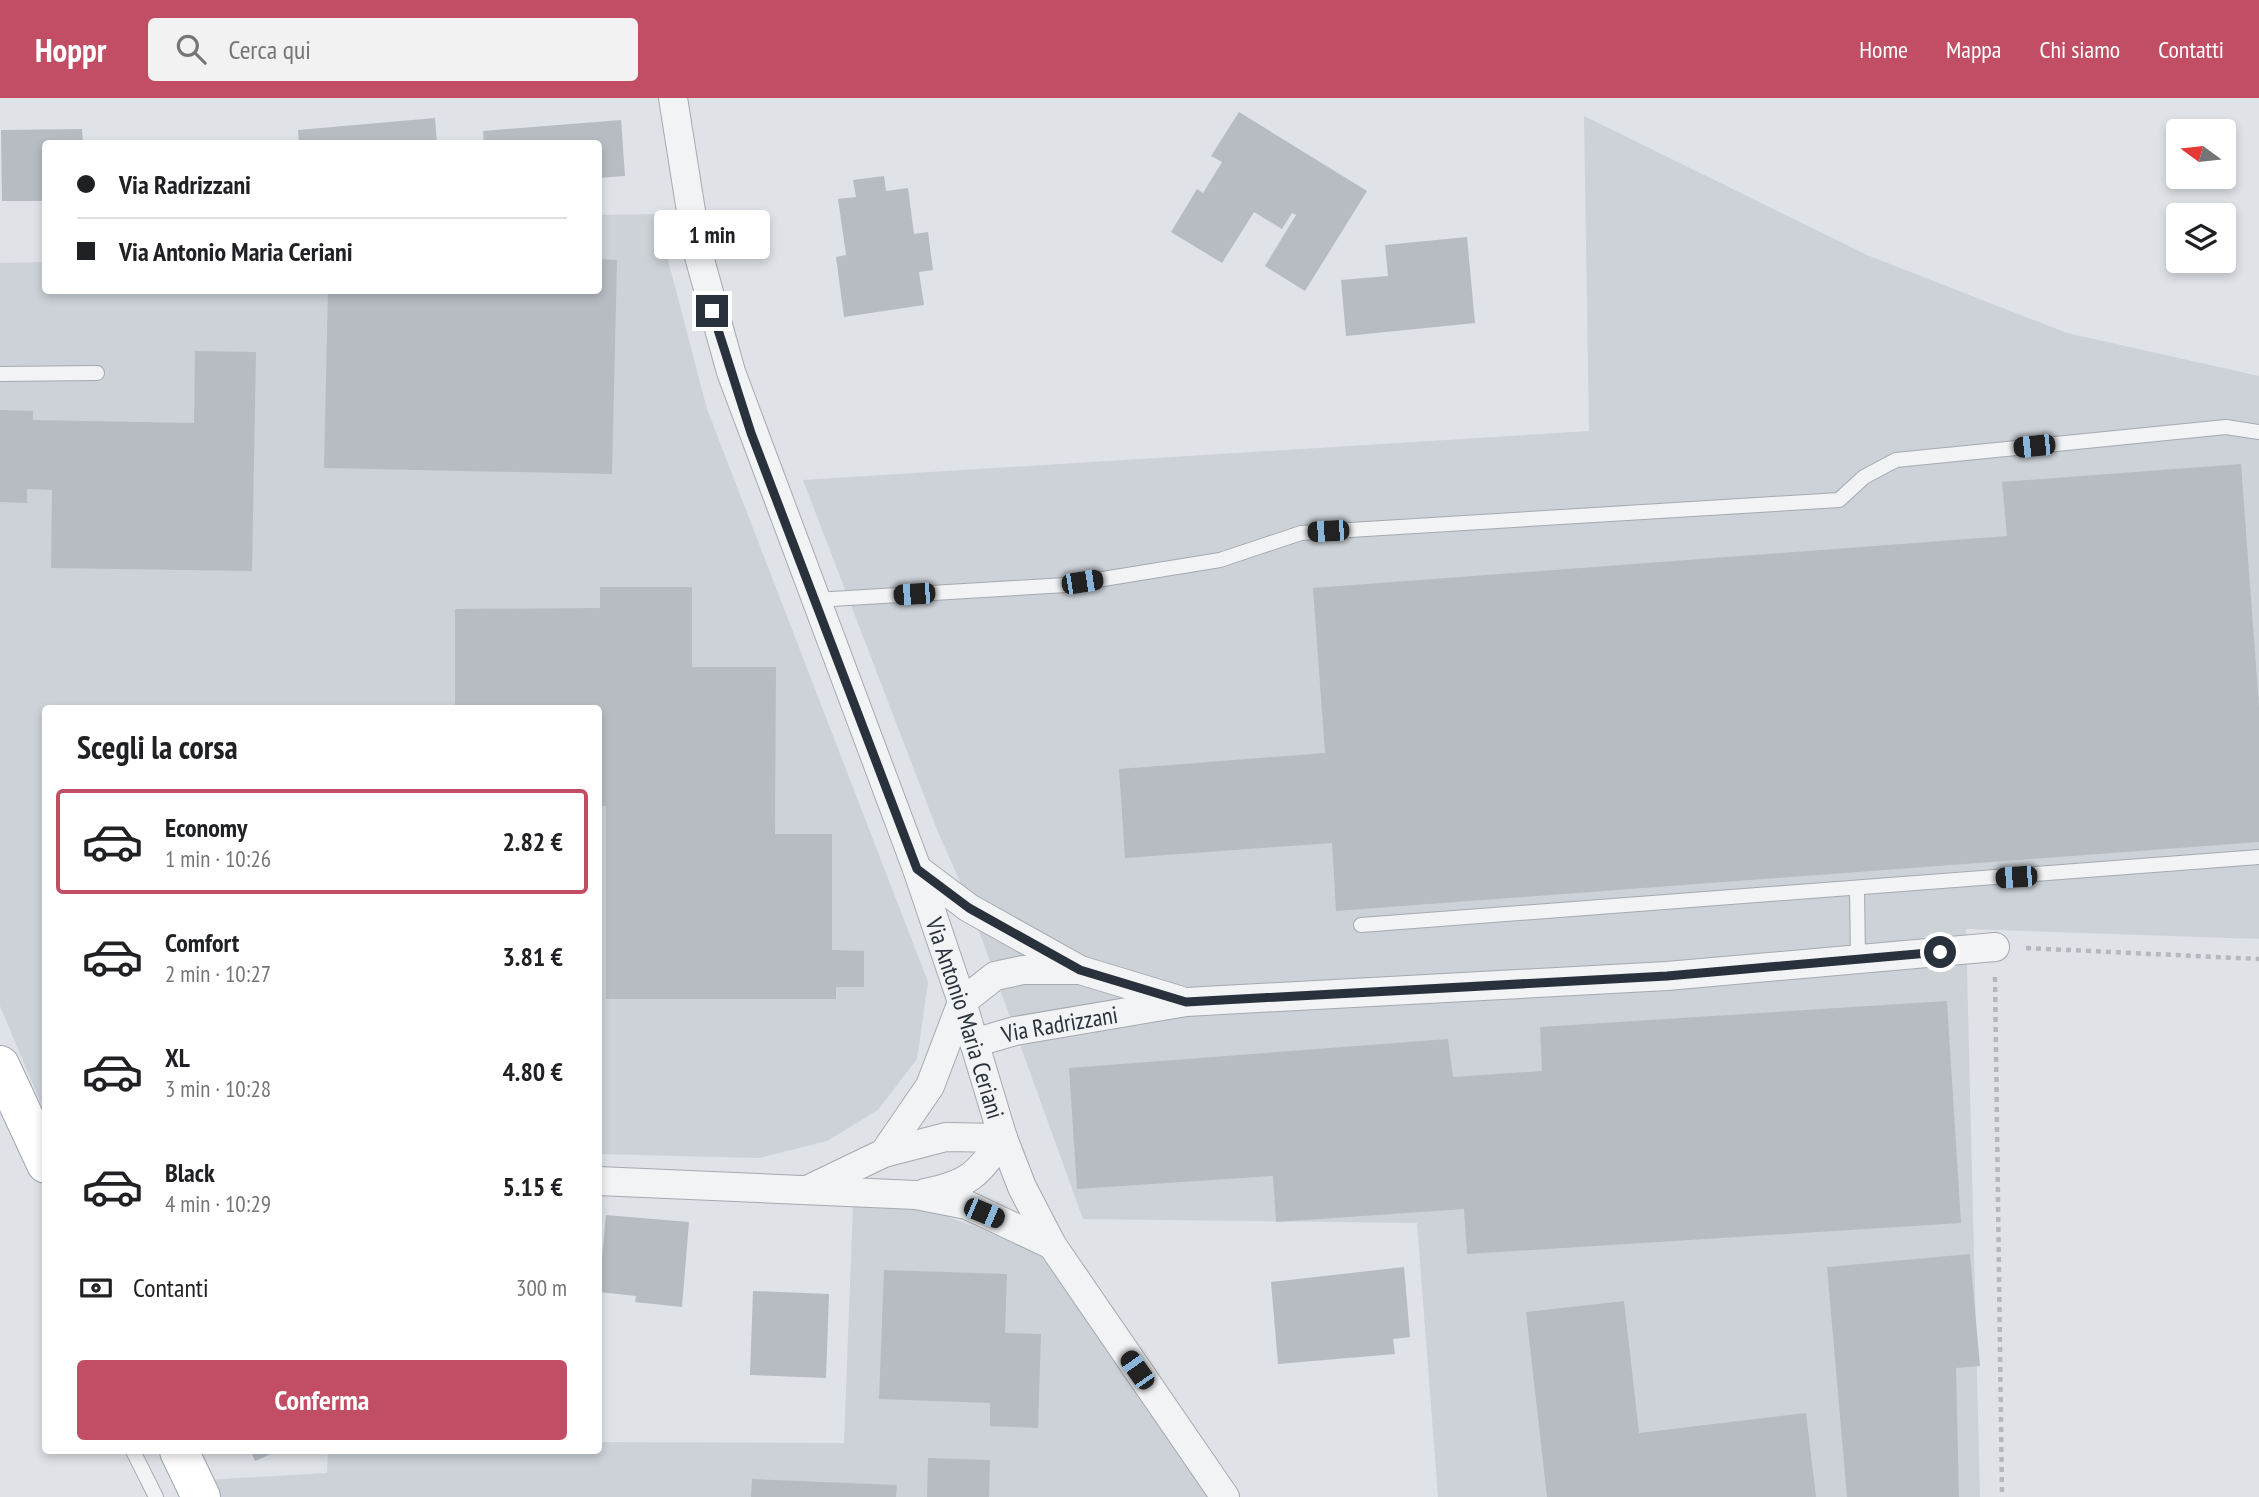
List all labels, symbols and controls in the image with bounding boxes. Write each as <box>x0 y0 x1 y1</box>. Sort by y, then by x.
search box <box>148 18 638 81</box>
text: Hoppr <box>35 28 106 71</box>
icon: search <box>172 30 210 68</box>
text: Cerca qui <box>228 33 311 66</box>
text: Home <box>1859 34 1908 65</box>
text: Mappa <box>1946 34 2001 65</box>
text: Chi siamo <box>2039 34 2120 65</box>
text: Contatti <box>2158 34 2224 65</box>
north arrow <box>2166 119 2236 189</box>
map controls <box>2166 119 2236 273</box>
text: Via Radrizzani <box>119 168 251 201</box>
button: layers <box>2166 203 2236 273</box>
callout: 1 min <box>654 209 770 258</box>
text: 1 min <box>689 220 735 249</box>
text: Via Antonio Maria Ceriani <box>119 235 353 268</box>
route end <box>696 295 728 327</box>
car <box>2013 433 2056 459</box>
car <box>1307 519 1350 543</box>
car <box>1060 568 1105 596</box>
car <box>893 582 936 606</box>
text: Scegli la corsa <box>77 726 238 768</box>
icon: car <box>81 810 144 873</box>
text: Economy <box>165 811 247 844</box>
text: 2.82 € <box>502 825 563 858</box>
text: 1 min · 10:26 <box>165 844 271 873</box>
car <box>1995 865 2038 889</box>
street label: Via Antonio Maria Ceriani <box>919 913 1012 1122</box>
icon: car <box>81 925 144 988</box>
text: Comfort <box>165 926 239 959</box>
route start <box>1924 936 1956 968</box>
text: 3.81 € <box>502 940 563 973</box>
text: 2 min · 10:27 <box>165 959 271 988</box>
street label: Via Radrizzani <box>997 998 1120 1050</box>
icon: car <box>81 1040 144 1103</box>
text: XL <box>165 1041 190 1074</box>
text: 4.80 € <box>502 1055 563 1088</box>
text: 3 min · 10:28 <box>165 1074 271 1103</box>
icon: car <box>81 1155 144 1218</box>
text: Black <box>165 1156 215 1189</box>
text: 5.15 € <box>502 1170 563 1203</box>
text: 4 min · 10:29 <box>165 1189 271 1218</box>
car <box>961 1195 1008 1231</box>
icon: cash <box>77 1269 115 1307</box>
text: Contanti <box>133 1271 209 1304</box>
text: 300 m <box>516 1273 567 1302</box>
car <box>1117 1347 1158 1393</box>
button: Conferma <box>77 1360 567 1440</box>

